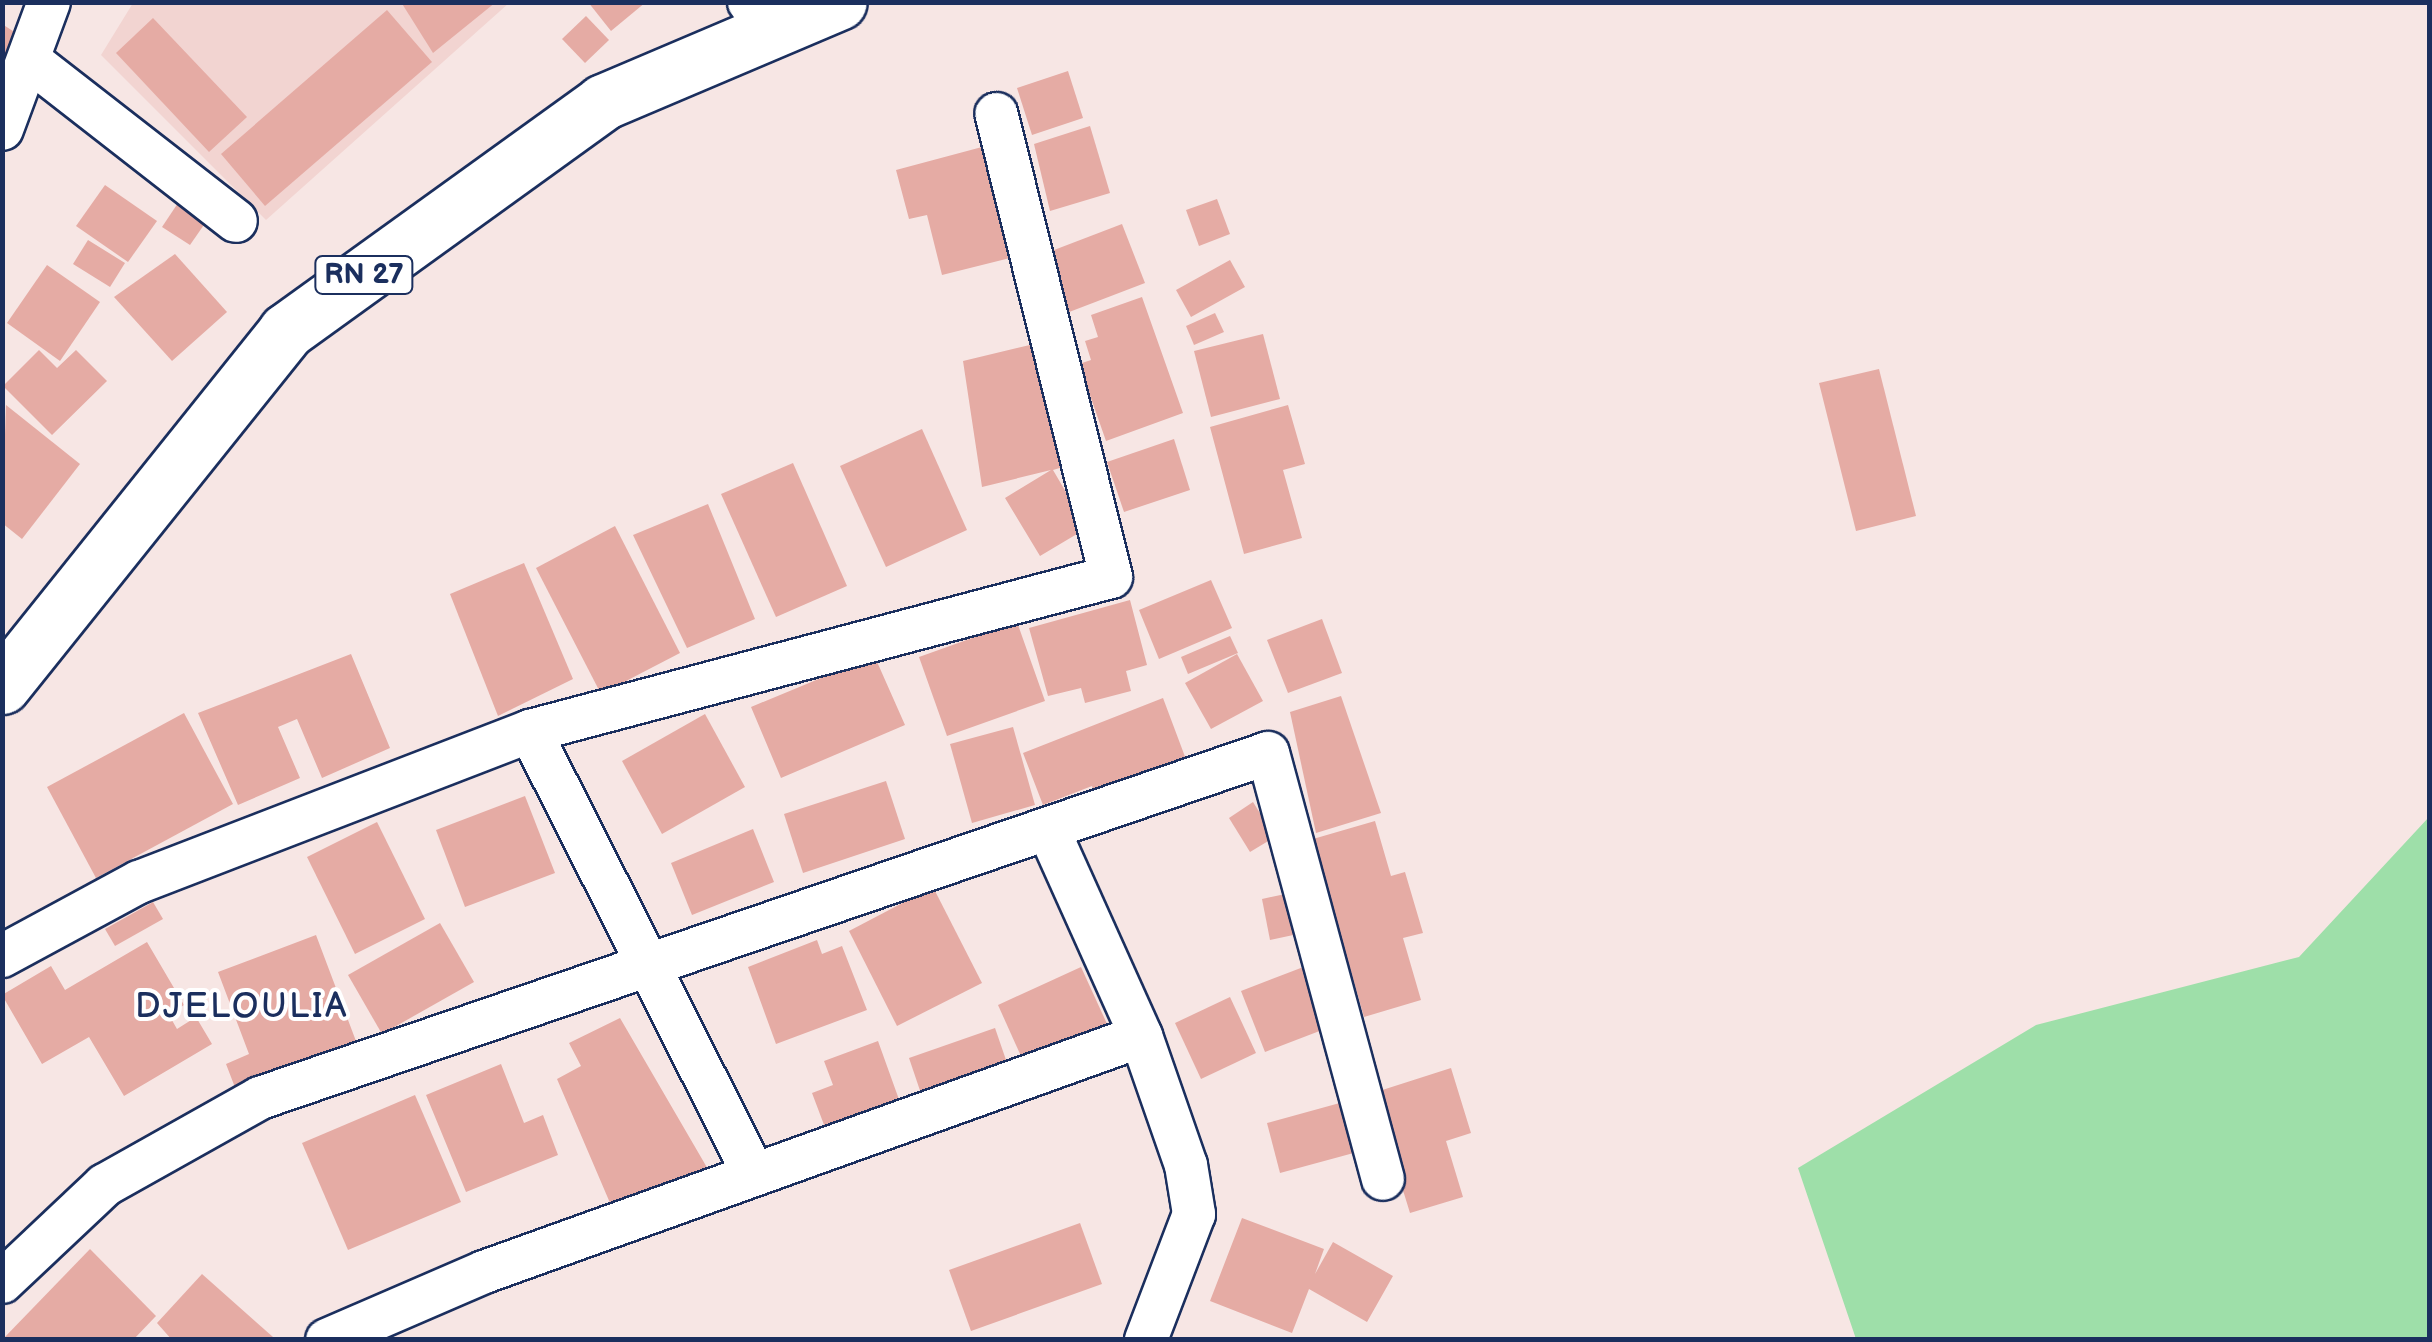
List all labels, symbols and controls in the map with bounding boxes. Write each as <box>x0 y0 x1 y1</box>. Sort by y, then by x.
road number: RN 27 <box>314 252 414 298</box>
district label: DJELOULIA <box>135 986 349 1028</box>

